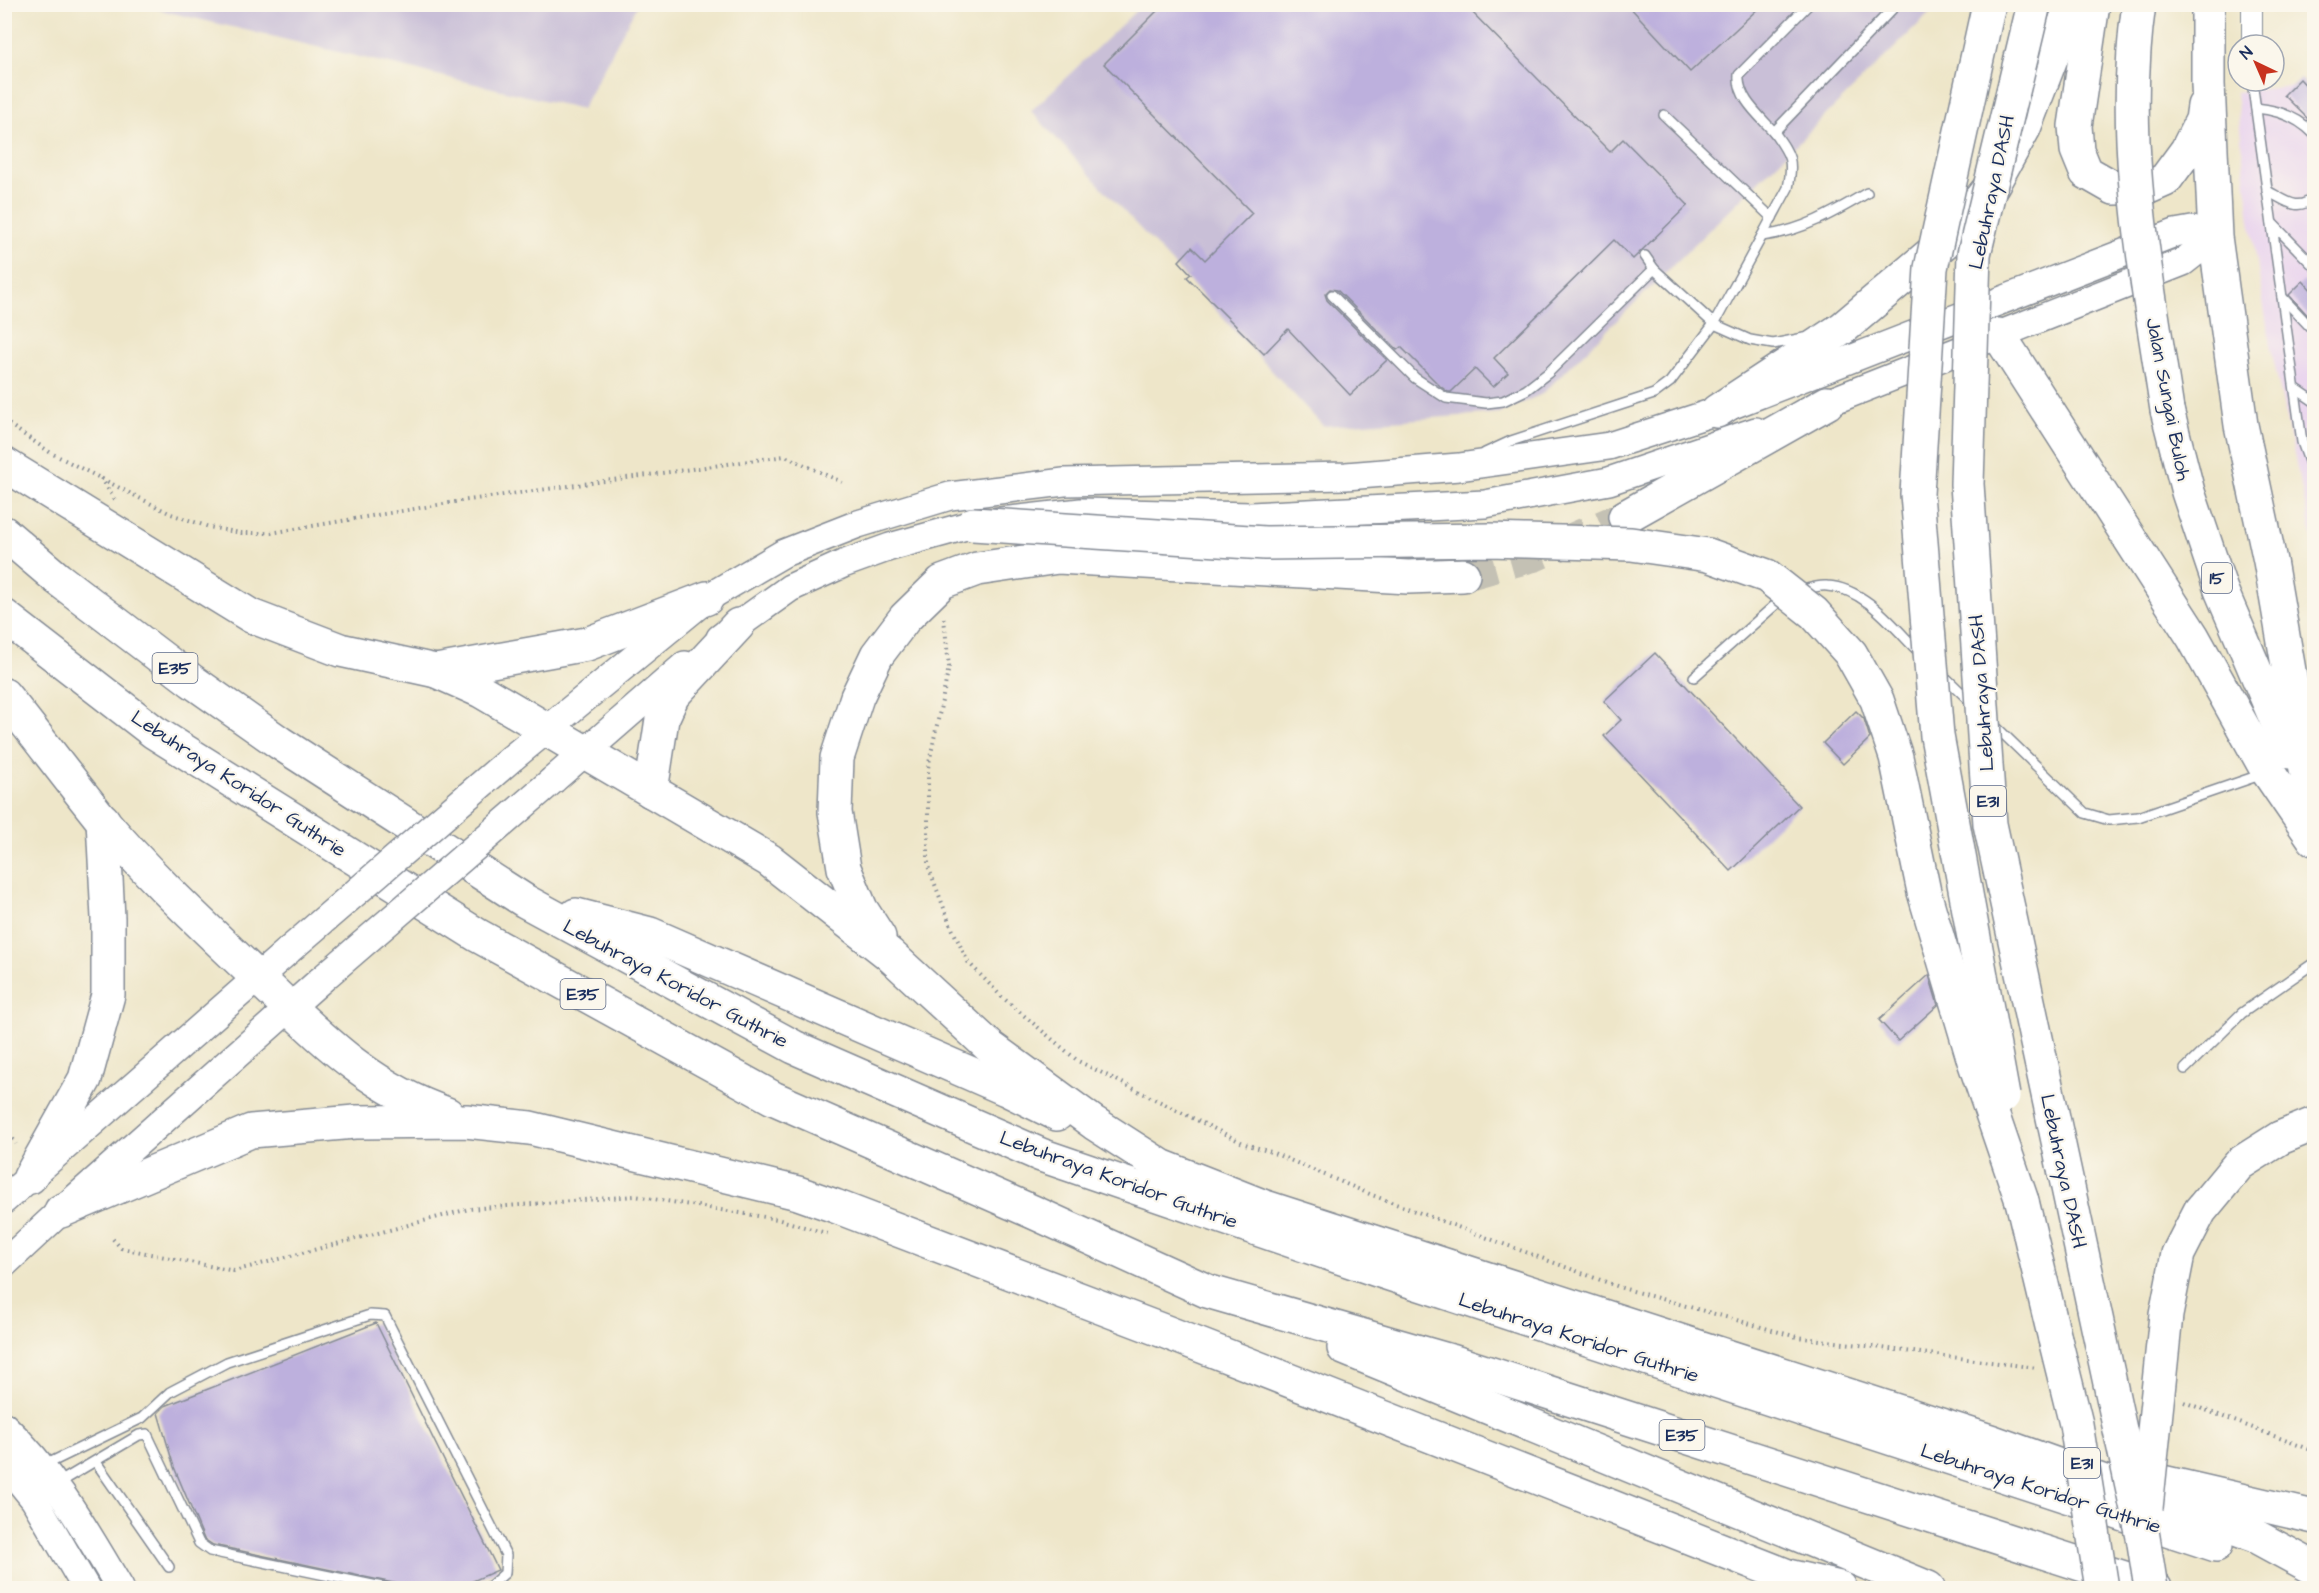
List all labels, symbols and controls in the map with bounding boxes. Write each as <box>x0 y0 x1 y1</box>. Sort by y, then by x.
north arrow <box>2226 33 2286 93</box>
text: N <box>2235 42 2258 64</box>
street label: Lebuhraya DASH <box>1962 112 2023 272</box>
street label: Jalan Sungai Buloh <box>2138 315 2198 483</box>
road number: 15 <box>2202 563 2232 593</box>
street label: Lebuhraya DASH <box>1963 614 2002 772</box>
road number: E35 <box>152 653 198 683</box>
street label: Lebuhraya Koridor Guthrie <box>125 704 352 865</box>
road number: E31 <box>1970 786 2006 816</box>
street label: Lebuhraya Koridor Guthrie <box>558 913 793 1056</box>
road number: E35 <box>560 979 606 1009</box>
street label: Lebuhraya DASH <box>2032 1091 2093 1251</box>
street label: Lebuhraya Koridor Guthrie <box>996 1124 1242 1237</box>
street label: Lebuhraya Koridor Guthrie <box>1455 1286 1703 1391</box>
road number: E35 <box>1660 1420 1704 1450</box>
street label: Lebuhraya Koridor Guthrie <box>1917 1437 2165 1542</box>
road number: E31 <box>2064 1448 2100 1478</box>

